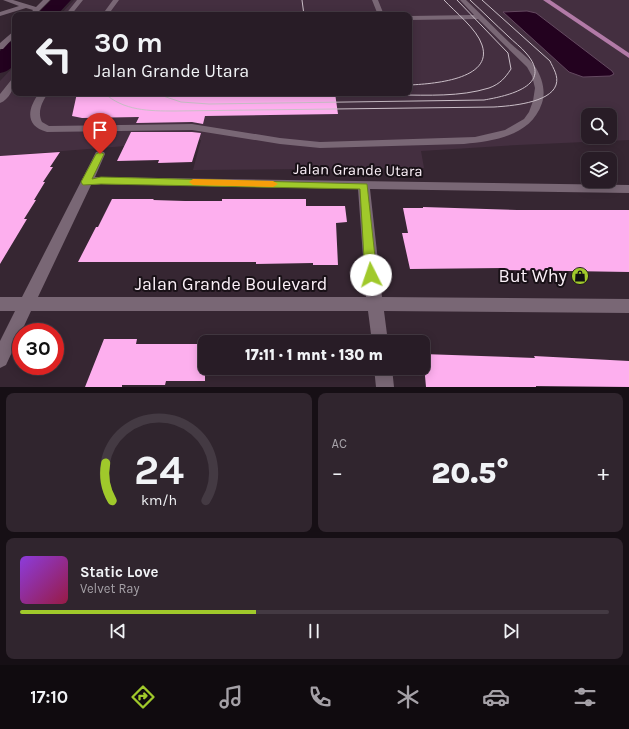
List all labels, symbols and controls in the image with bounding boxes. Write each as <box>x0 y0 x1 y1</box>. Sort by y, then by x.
text: 30 m <box>94 26 163 59</box>
icon: left <box>28 28 80 80</box>
text: Jalan Grande Utara <box>94 60 249 82</box>
map controls <box>581 108 617 188</box>
button: search <box>581 108 617 144</box>
pin <box>83 113 117 154</box>
icon: arrive <box>89 119 111 141</box>
button: layers <box>581 152 617 188</box>
street label: Jalan Grande Utara <box>293 160 423 180</box>
position arrow <box>350 254 392 296</box>
place label: But Why <box>499 265 568 287</box>
shop icon: But Why <box>570 266 590 286</box>
street label: Jalan Grande Boulevard <box>135 273 327 295</box>
speed limit sign: 30 <box>12 323 64 375</box>
text: 17:11 · 1 mnt · 130 m <box>245 346 383 364</box>
text: AC <box>332 436 347 451</box>
text: 24 <box>134 445 184 493</box>
text: 20.5° <box>431 455 509 491</box>
text: − <box>332 460 343 486</box>
text: + <box>597 460 609 486</box>
text: km/h <box>141 491 177 508</box>
text: Static Love <box>80 563 158 581</box>
text: Velvet Ray <box>80 581 140 596</box>
icon: previous <box>107 620 129 642</box>
icon: pause <box>303 620 325 642</box>
icon: next <box>500 620 522 642</box>
icon: directions <box>129 683 157 711</box>
icon: music <box>217 683 245 711</box>
icon: phone <box>306 683 334 711</box>
icon: climate <box>394 683 422 711</box>
icon: car <box>482 683 510 711</box>
icon: filters <box>571 683 599 711</box>
text: 17:10 <box>30 686 68 708</box>

